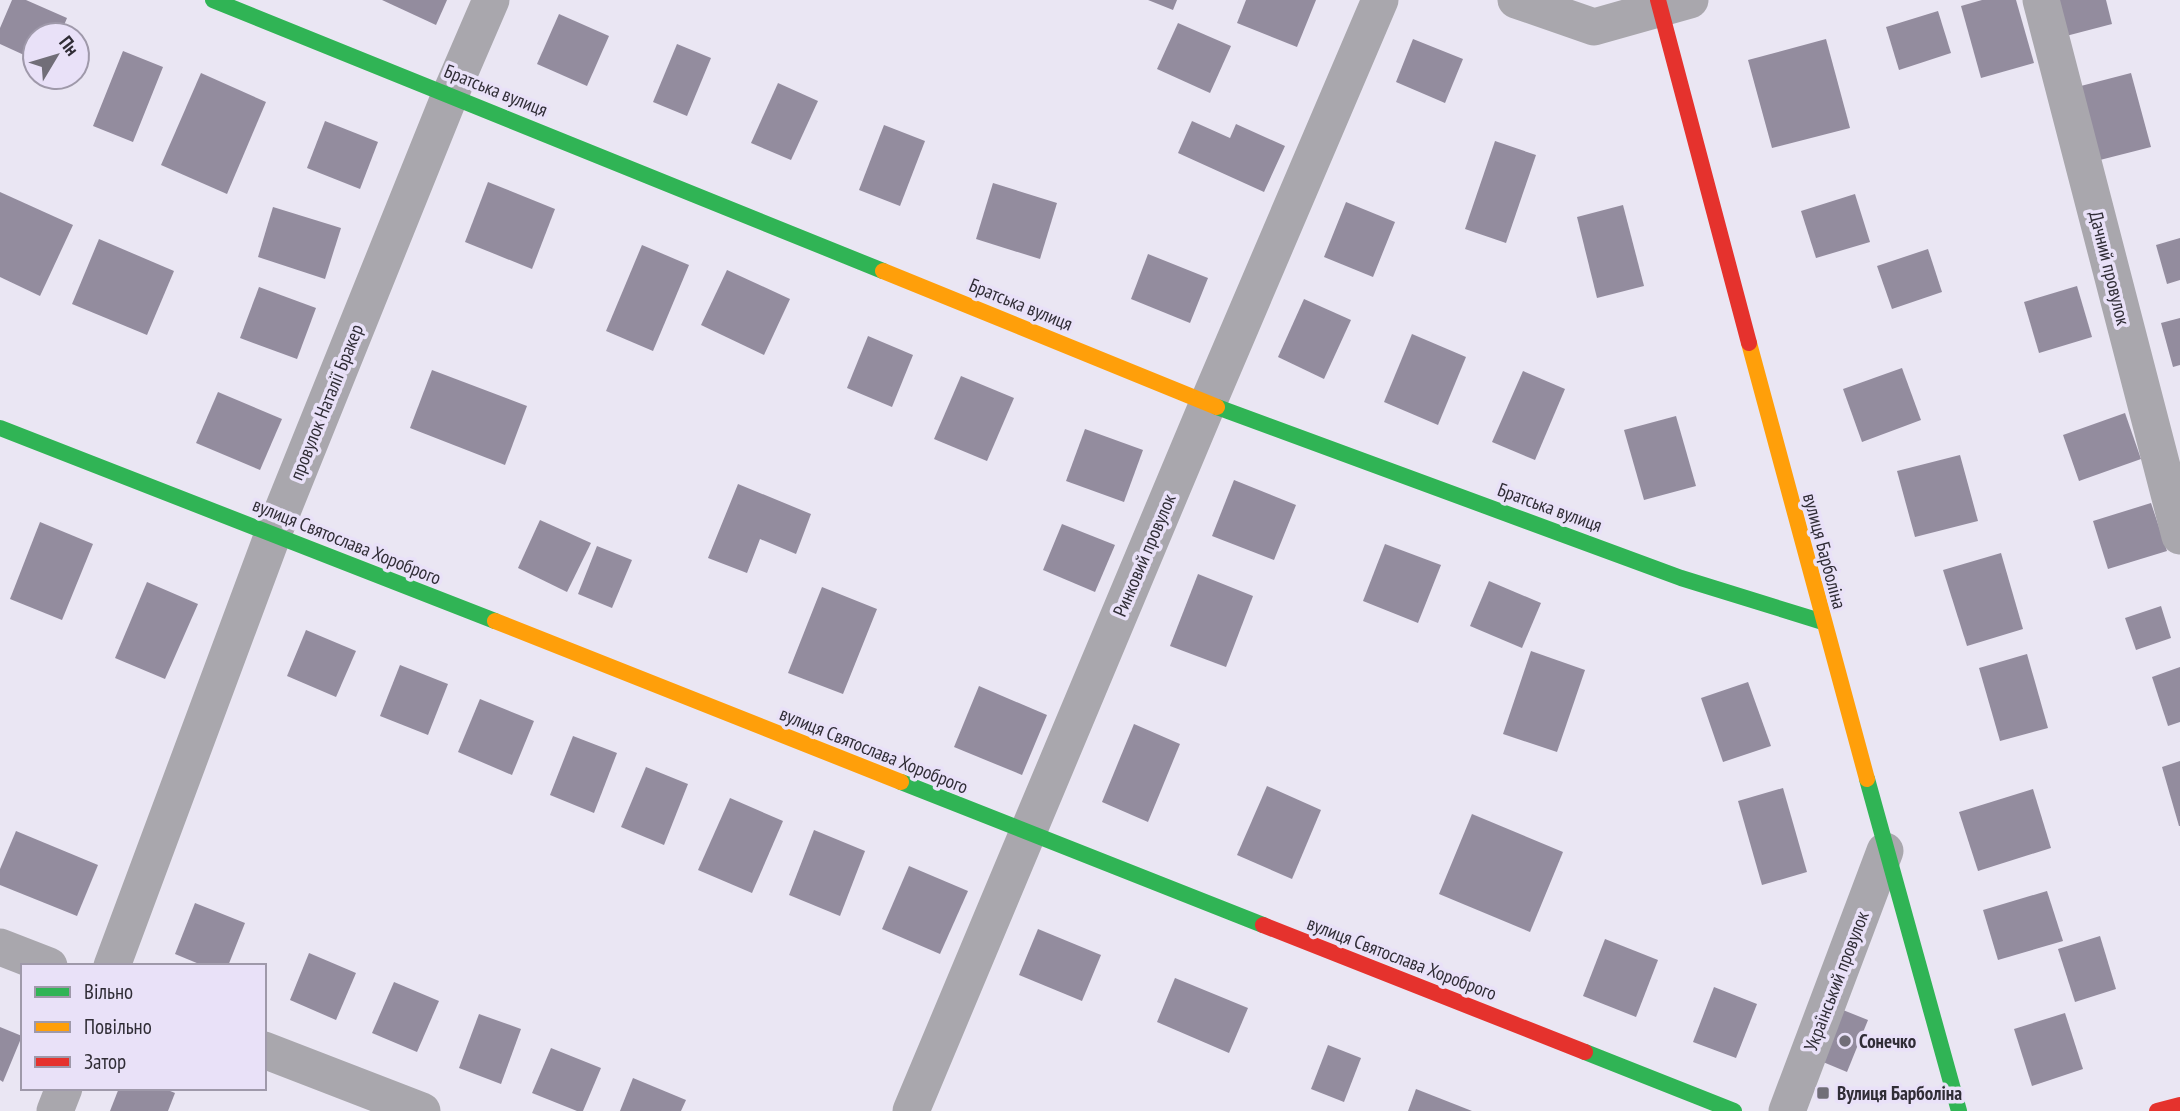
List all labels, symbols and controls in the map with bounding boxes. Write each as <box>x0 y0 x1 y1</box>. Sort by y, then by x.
north arrow <box>21 21 91 91</box>
text: Пн <box>54 31 85 60</box>
street label: Братська вулиця <box>441 58 551 122</box>
street label: Дачний провулок <box>2084 208 2136 328</box>
street label: Братська вулиця <box>966 272 1076 336</box>
street label: провулок Наталії Бракер <box>284 321 368 483</box>
street label: Братська вулиця <box>1494 477 1606 537</box>
street label: Ринковий провулок <box>1107 489 1181 620</box>
street label: вулиця Барболіна <box>1798 490 1852 612</box>
street label: вулиця Святослава Хороброго <box>249 492 445 590</box>
street label: вулиця Святослава Хороброго <box>776 701 972 799</box>
street label: Український провулок <box>1798 907 1874 1054</box>
street label: вулиця Святослава Хороброго <box>1304 911 1500 1005</box>
legend <box>21 964 266 1090</box>
text: Вільно <box>84 978 133 1005</box>
text: Повільно <box>84 1013 152 1040</box>
place label: Сонечко <box>1859 1029 1916 1053</box>
marker: Сонечко <box>1837 1033 1853 1049</box>
text: Затор <box>84 1048 126 1075</box>
place label: Вулиця Барболіна <box>1837 1081 1962 1105</box>
marker: Вулиця Барболіна <box>1815 1085 1831 1101</box>

